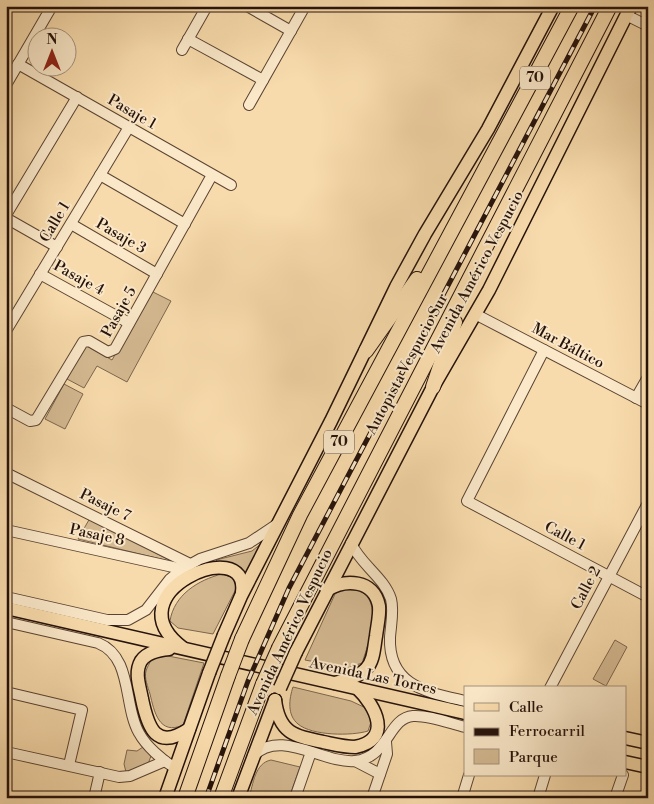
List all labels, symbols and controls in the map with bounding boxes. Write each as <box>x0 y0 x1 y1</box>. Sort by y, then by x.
north arrow <box>28 28 78 78</box>
text: N <box>46 31 58 49</box>
road number: 70 <box>520 66 550 90</box>
street label: Pasaje 1 <box>104 90 160 134</box>
street label: Avenida Américo Vespucio <box>426 188 528 357</box>
street label: Calle 1 <box>36 198 75 246</box>
street label: Pasaje 3 <box>92 214 150 258</box>
street label: Pasaje 4 <box>50 256 108 300</box>
street label: Pasaje 5 <box>97 283 141 341</box>
street label: Autopista Vespucio Sur <box>361 290 453 439</box>
street label: Mar Báltico <box>529 319 607 373</box>
road number: 70 <box>324 431 354 454</box>
street label: Pasaje 7 <box>76 485 134 526</box>
street label: Calle 1 <box>541 517 589 555</box>
street label: Pasaje 8 <box>68 520 126 550</box>
street label: Avenida Américo Vespucio <box>243 546 337 719</box>
street label: Calle 2 <box>567 563 605 613</box>
street label: Avenida Las Torres <box>307 653 438 699</box>
legend <box>464 686 626 776</box>
text: Calle <box>509 698 543 717</box>
text: Ferrocarril <box>509 722 586 741</box>
text: Parque <box>509 748 558 767</box>

